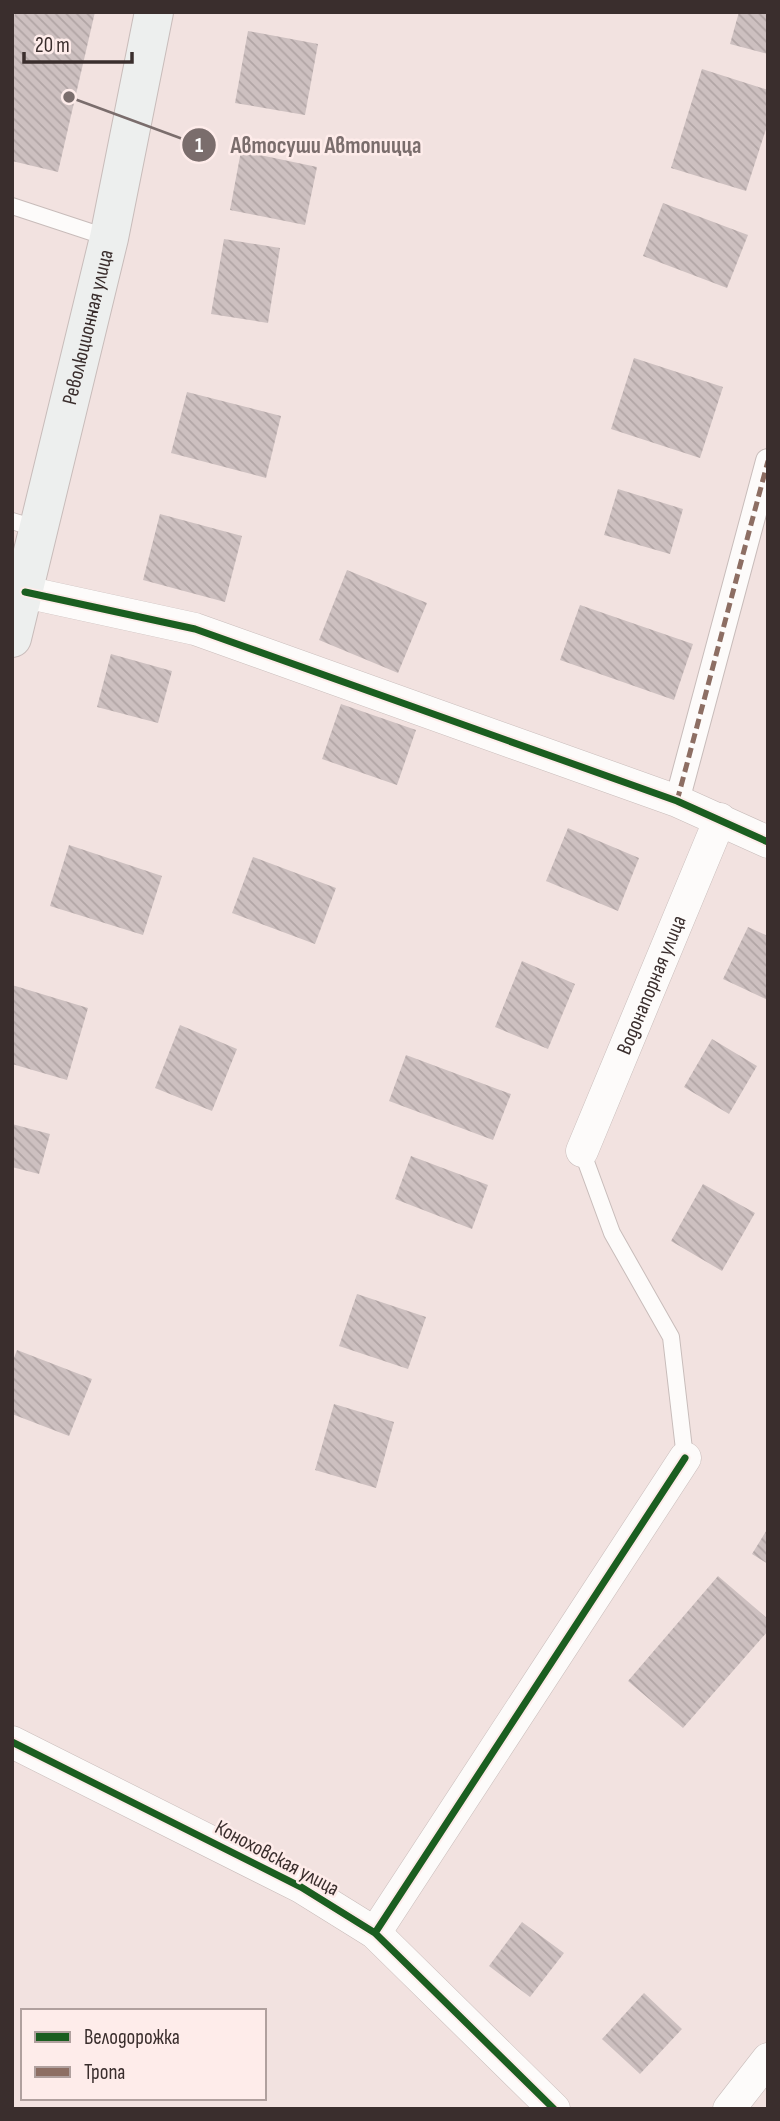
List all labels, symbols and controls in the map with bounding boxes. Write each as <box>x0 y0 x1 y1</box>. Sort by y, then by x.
scale bar <box>24 21 133 65</box>
text: 20 m <box>35 33 70 58</box>
callout: Автосуши Автопицца <box>182 123 436 167</box>
text: Автосуши Автопицца <box>230 132 421 160</box>
text: 1 <box>195 133 203 158</box>
street label: Революционная улица <box>57 247 118 407</box>
street label: Водонапорная улица <box>611 912 691 1058</box>
street label: Коноховская улица <box>211 1815 343 1901</box>
legend <box>21 2009 266 2100</box>
text: Велодорожка <box>84 2025 180 2050</box>
text: Тропа <box>84 2060 125 2085</box>

